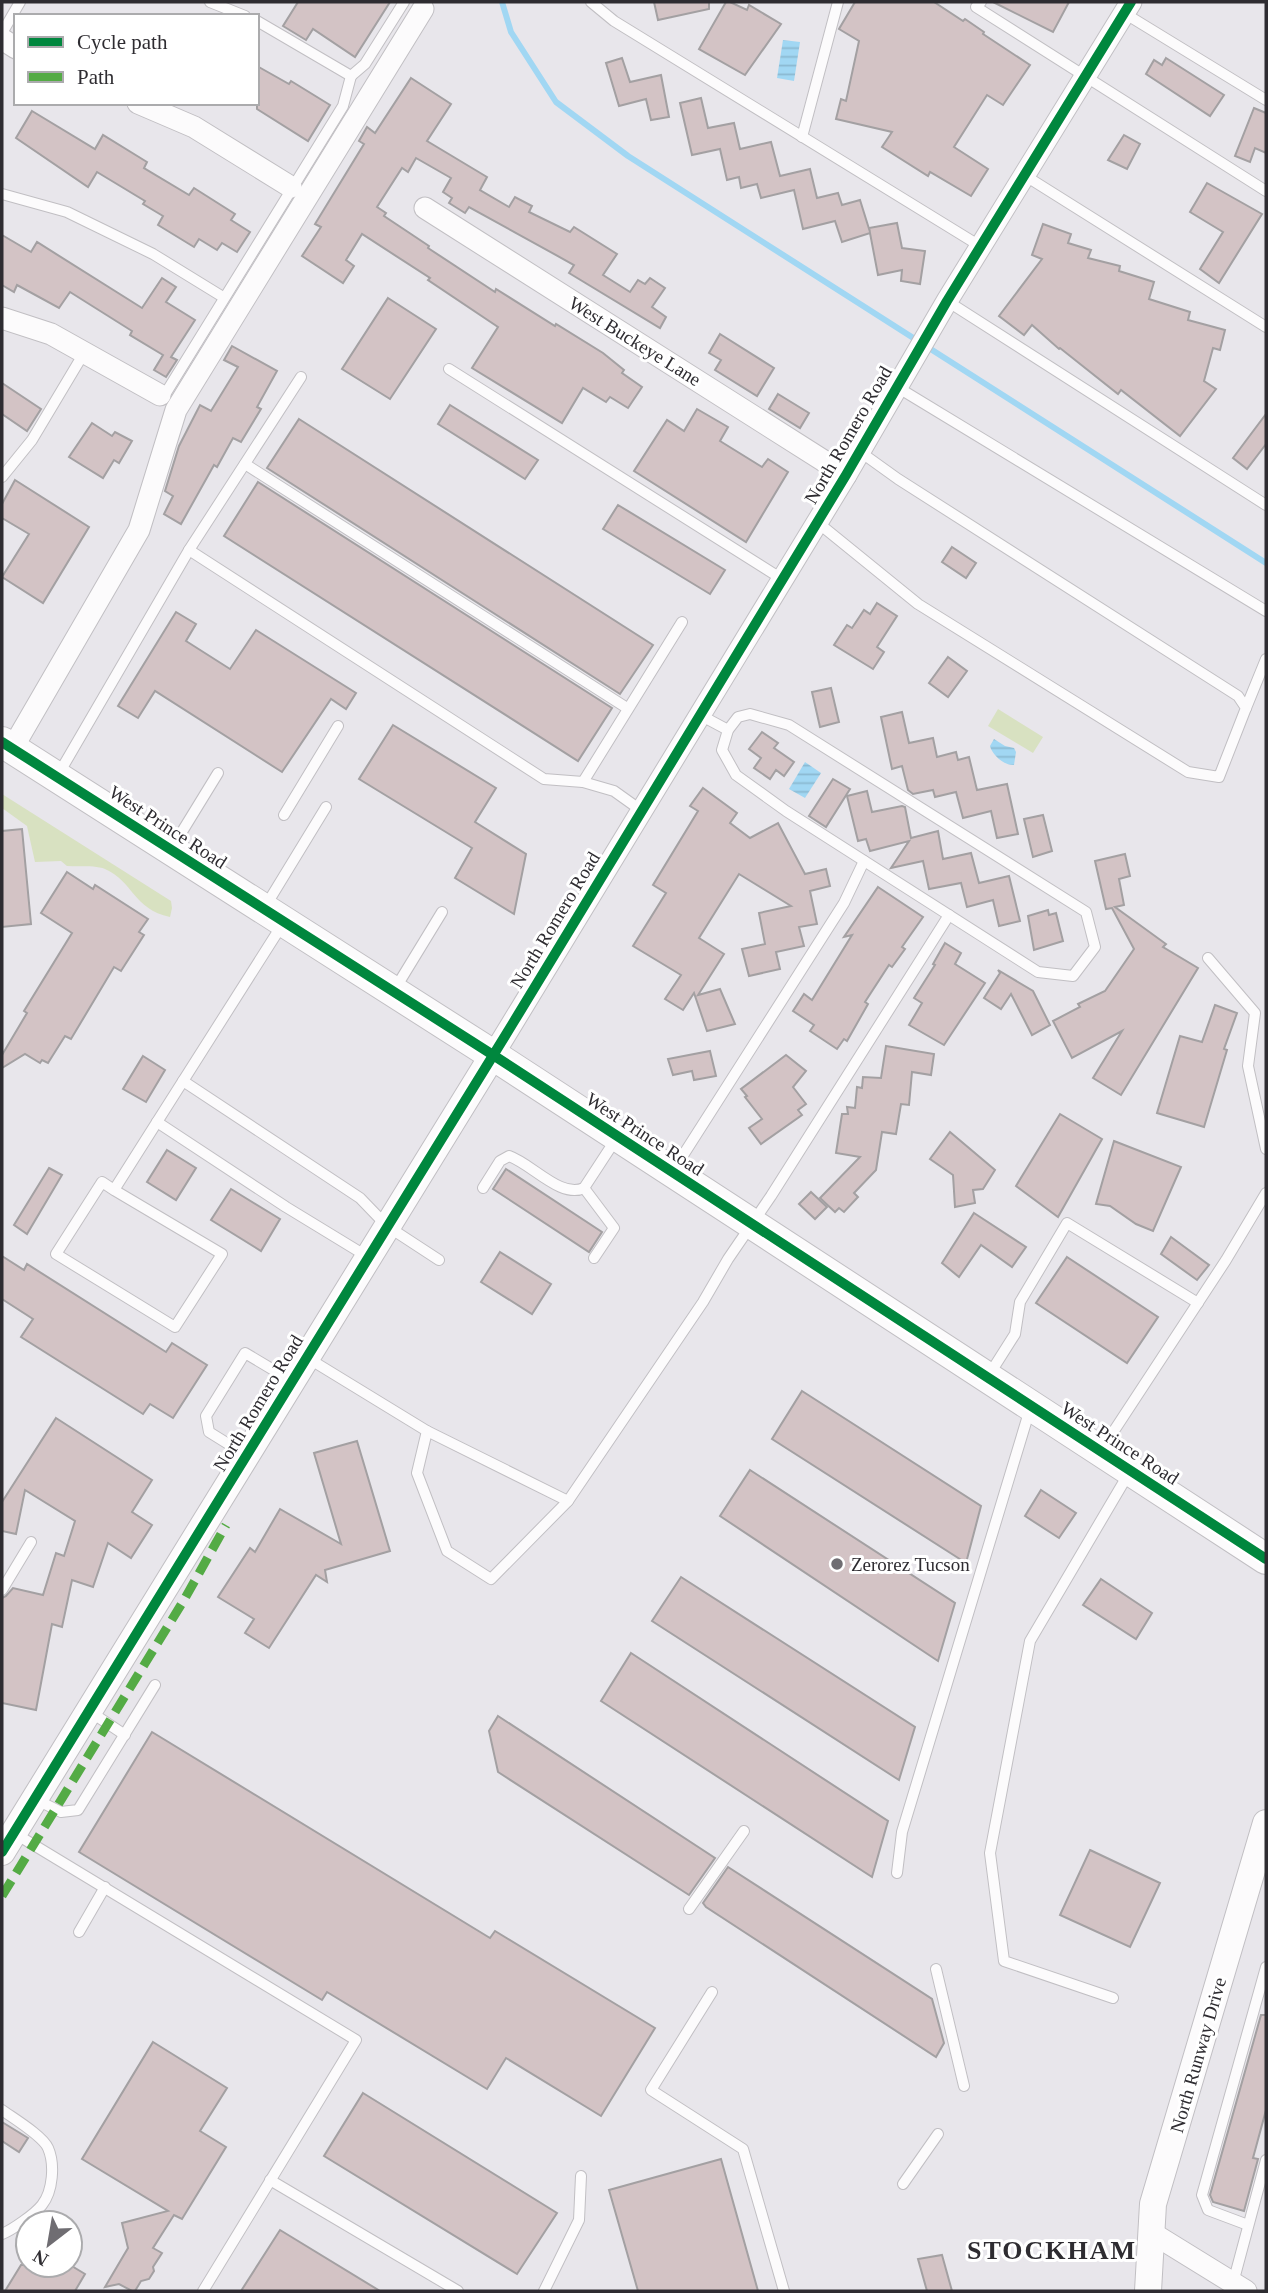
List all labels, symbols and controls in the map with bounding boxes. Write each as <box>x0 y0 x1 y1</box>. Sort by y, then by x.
legend <box>14 14 259 105</box>
text: Cycle path <box>77 30 168 54</box>
text: Path <box>77 65 115 89</box>
street label: West Buckeye Lane <box>565 292 705 390</box>
street label: North Romero Road <box>800 362 896 507</box>
street label: West Prince Road <box>105 781 231 873</box>
street label: North Romero Road <box>506 848 604 992</box>
street label: West Prince Road <box>582 1088 708 1180</box>
street label: North Romero Road <box>209 1331 307 1475</box>
street label: West Prince Road <box>1057 1397 1183 1489</box>
place label: Zerorez Tucson <box>851 1554 970 1575</box>
marker: Zerorez Tucson <box>829 1556 845 1572</box>
street label: North Runway Drive <box>1166 1975 1230 2135</box>
north arrow <box>14 2209 84 2279</box>
district label: STOCKHAM <box>967 2236 1137 2265</box>
text: N <box>29 2245 52 2271</box>

